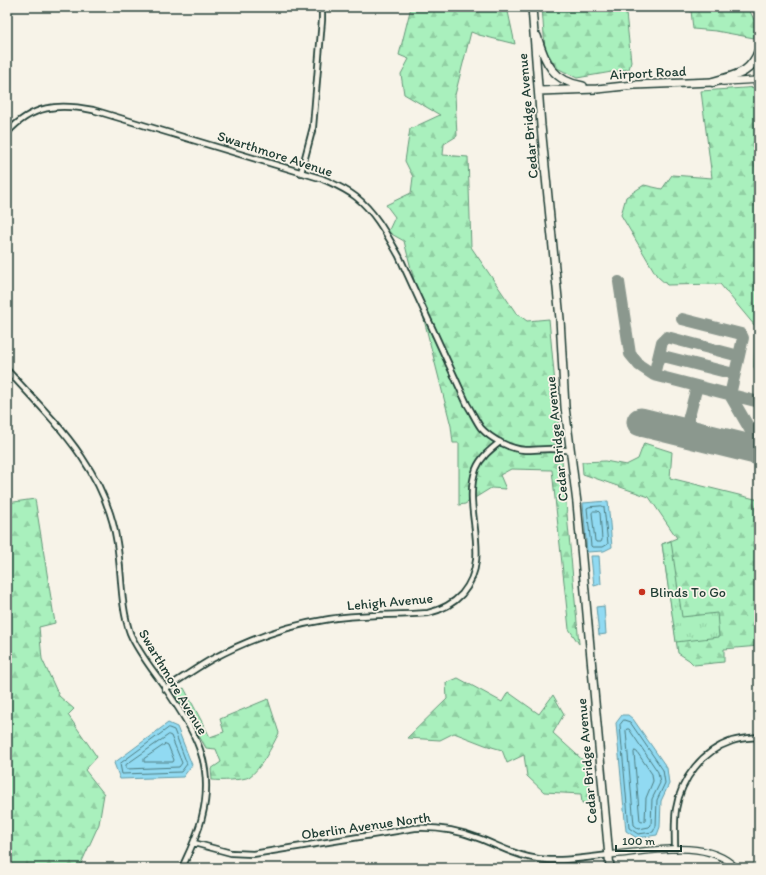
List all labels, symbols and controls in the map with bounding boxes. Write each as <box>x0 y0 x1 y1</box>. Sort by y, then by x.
street label: Cedar Bridge Avenue <box>514 52 542 179</box>
street label: Airport Road <box>609 62 687 83</box>
street label: Swarthmore Avenue <box>215 127 335 181</box>
street label: Cedar Bridge Avenue <box>542 375 572 502</box>
place label: Blinds To Go <box>650 584 726 601</box>
marker: Blinds To Go <box>637 587 647 597</box>
street label: Lehigh Avenue <box>346 590 434 614</box>
street label: Swarthmore Avenue <box>135 626 211 738</box>
street label: Cedar Bridge Avenue <box>573 697 601 824</box>
street label: Oberlin Avenue North <box>300 808 432 843</box>
scale bar <box>616 827 681 853</box>
text: 100 m <box>622 834 655 848</box>

